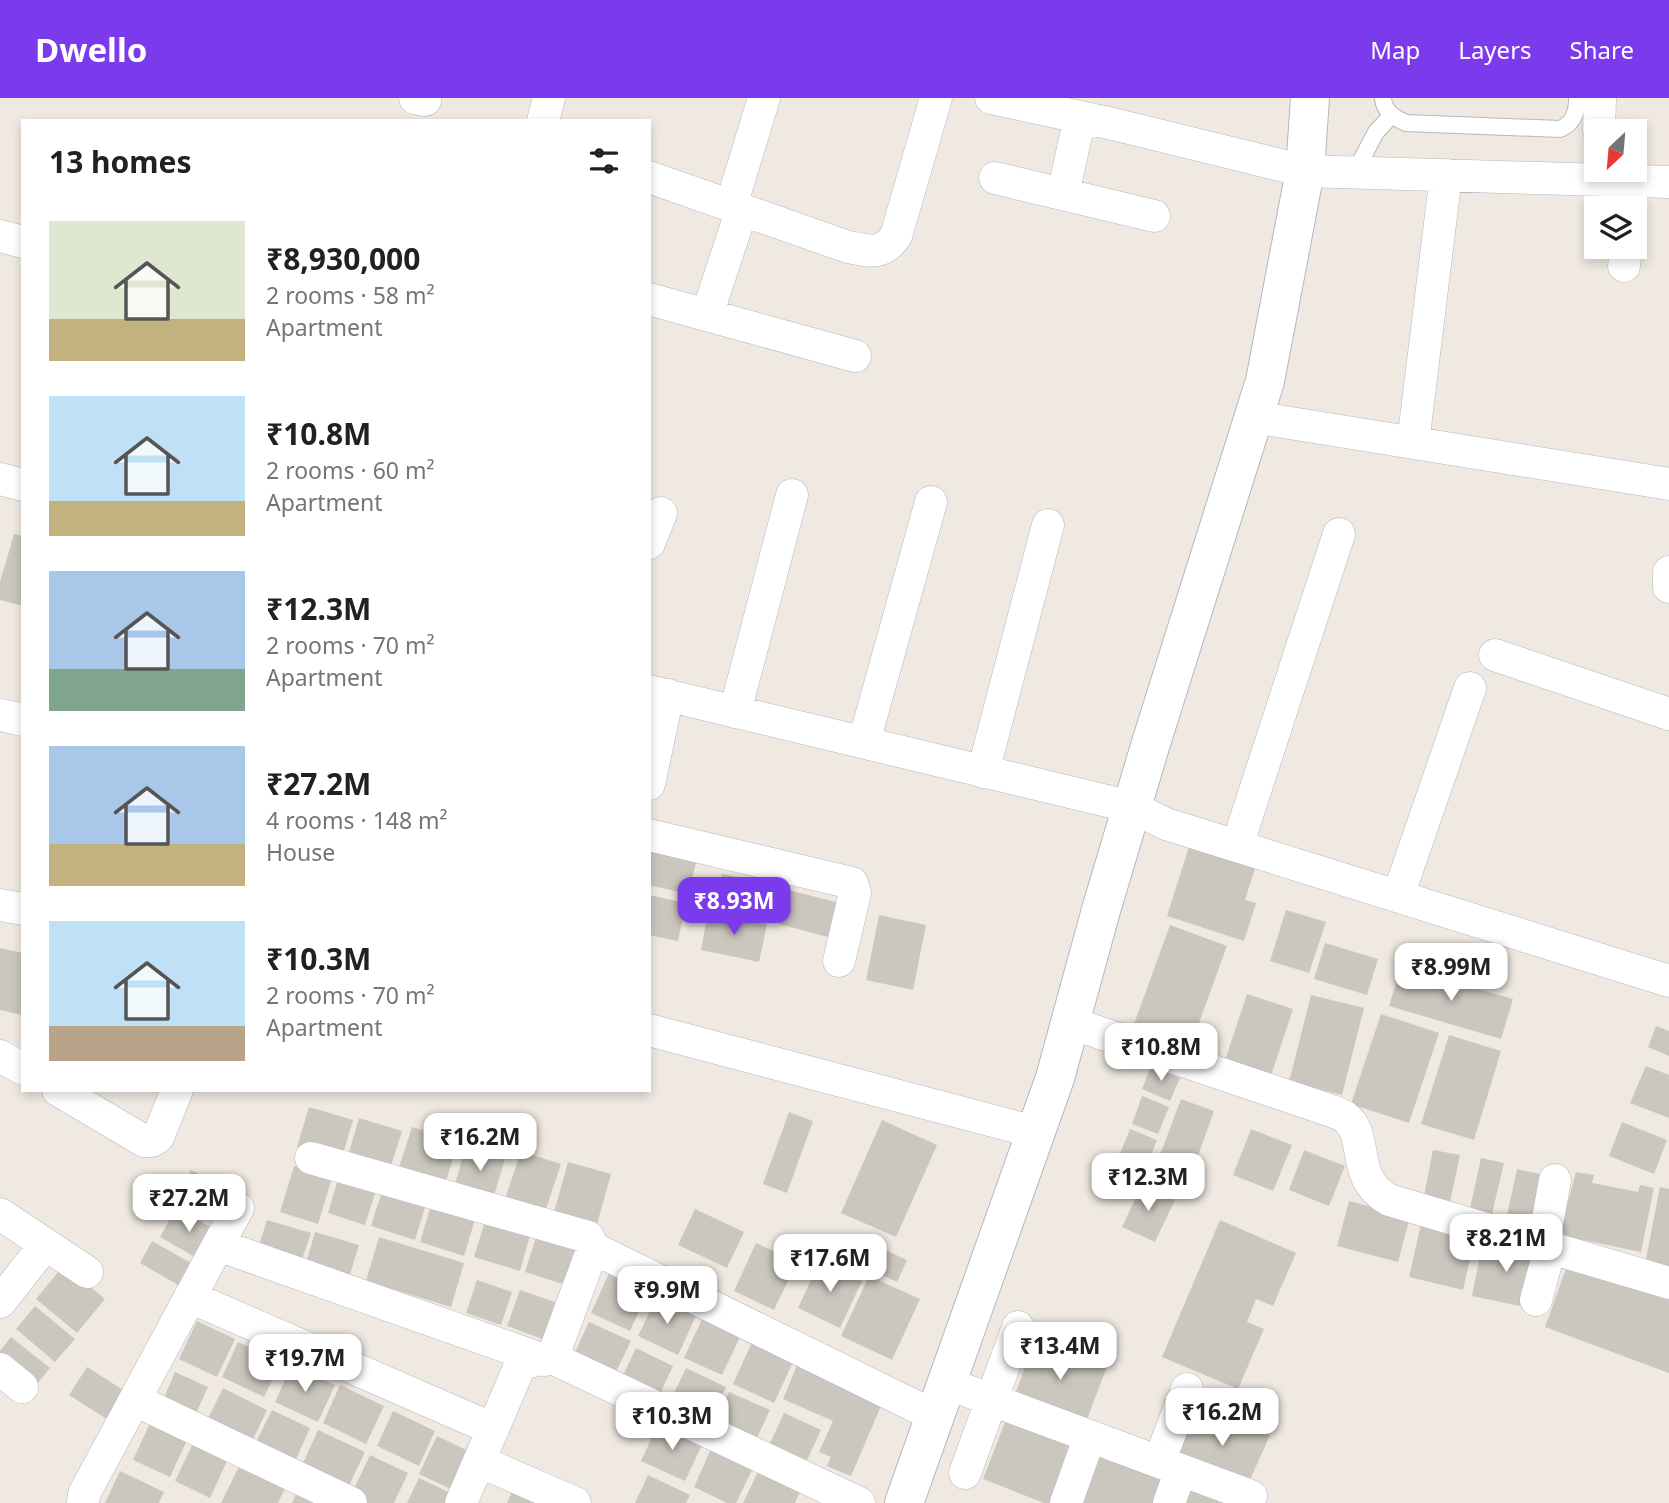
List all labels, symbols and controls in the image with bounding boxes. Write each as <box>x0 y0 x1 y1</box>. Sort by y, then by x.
text: Dwello <box>35 27 147 72</box>
text: Map <box>1370 33 1420 66</box>
text: Layers <box>1458 33 1532 66</box>
text: Share <box>1570 33 1634 66</box>
north arrow <box>1584 119 1647 182</box>
map controls <box>1584 119 1647 259</box>
text: 13 homes <box>49 141 192 182</box>
icon: filters <box>585 142 623 180</box>
button: layers <box>1584 196 1647 259</box>
text: ₹8,930,000 <box>266 238 420 279</box>
icon: home <box>105 249 189 333</box>
text: 2 rooms · 58 m² <box>266 279 435 311</box>
text: Apartment <box>266 311 383 343</box>
text: ₹10.8M <box>266 413 371 454</box>
icon: home <box>105 424 189 508</box>
text: 2 rooms · 60 m² <box>266 454 435 486</box>
text: Apartment <box>266 486 383 518</box>
text: ₹12.3M <box>266 588 371 629</box>
icon: home <box>105 599 189 683</box>
text: 2 rooms · 70 m² <box>266 629 435 661</box>
text: Apartment <box>266 661 383 693</box>
text: ₹27.2M <box>266 763 371 804</box>
icon: home <box>105 774 189 858</box>
text: 4 rooms · 148 m² <box>266 804 448 836</box>
text: House <box>266 836 335 868</box>
pin: ₹8.93M <box>677 878 791 937</box>
text: ₹8.93M <box>694 884 774 916</box>
text: ₹10.3M <box>266 938 371 979</box>
pin: ₹8.99M <box>1394 944 1508 1003</box>
icon: home <box>105 949 189 1033</box>
text: ₹8.99M <box>1411 950 1491 982</box>
text: 2 rooms · 70 m² <box>266 979 435 1011</box>
text: Apartment <box>266 1011 383 1043</box>
pin: ₹10.8M <box>1104 1024 1218 1083</box>
text: ₹10.8M <box>1121 1030 1201 1062</box>
pin: ₹16.2M <box>423 1114 537 1173</box>
text: ₹16.2M <box>440 1120 520 1152</box>
pin: ₹12.3M <box>1091 1154 1205 1213</box>
text: ₹12.3M <box>1108 1160 1188 1192</box>
pin: ₹27.2M <box>132 1174 246 1234</box>
text: ₹27.2M <box>149 1181 229 1213</box>
pin: ₹8.21M <box>1449 1214 1563 1274</box>
text: ₹8.21M <box>1466 1221 1546 1253</box>
pin: ₹17.6M <box>773 1234 887 1294</box>
text: ₹17.6M <box>790 1241 870 1273</box>
pin: ₹9.9M <box>618 1266 716 1326</box>
text: ₹9.9M <box>633 1273 701 1305</box>
pin: ₹13.4M <box>1003 1322 1117 1382</box>
text: ₹13.4M <box>1020 1329 1100 1361</box>
pin: ₹19.7M <box>248 1334 362 1394</box>
text: ₹19.7M <box>265 1341 345 1373</box>
pin: ₹16.2M <box>1165 1388 1279 1448</box>
pin: ₹10.3M <box>615 1392 729 1452</box>
text: ₹16.2M <box>1182 1395 1262 1427</box>
text: ₹10.3M <box>632 1399 712 1431</box>

